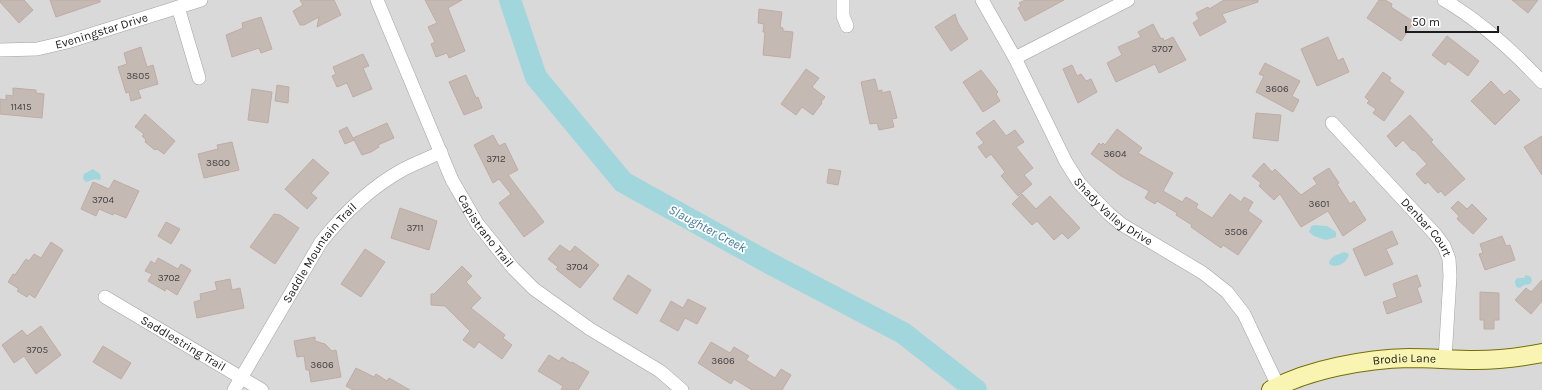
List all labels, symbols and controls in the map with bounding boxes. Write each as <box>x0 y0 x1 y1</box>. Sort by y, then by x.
scale bar <box>1406 8 1498 34</box>
street label: Eveningstar Drive <box>54 10 150 52</box>
text: 50 m <box>1412 15 1440 29</box>
house number: 3707 <box>1151 43 1173 55</box>
house number: 3805 <box>126 70 150 82</box>
house number: 3606 <box>1265 83 1289 95</box>
house number: 11415 <box>10 101 32 113</box>
house number: 3604 <box>1103 148 1127 160</box>
house number: 3712 <box>486 153 506 165</box>
house number: 3800 <box>206 157 230 169</box>
street label: Shady Valley Drive <box>1071 175 1155 248</box>
street label: Capistrano Trail <box>455 192 516 270</box>
house number: 3704 <box>92 194 114 206</box>
street label: Denbar Court <box>1398 195 1455 259</box>
house number: 3601 <box>1309 198 1329 210</box>
street label: Saddle Mountain Trail <box>280 200 360 305</box>
water label: Slaughter Creek <box>666 202 749 255</box>
house number: 3711 <box>406 222 424 234</box>
house number: 3506 <box>1224 226 1248 238</box>
house number: 3704 <box>566 261 588 273</box>
house number: 3702 <box>158 272 180 284</box>
street label: Saddlestring Trail <box>138 313 228 374</box>
house number: 3705 <box>26 344 48 356</box>
street label: Brodie Lane <box>1372 351 1436 368</box>
house number: 3606 <box>711 355 735 367</box>
house number: 3606 <box>310 359 334 371</box>

